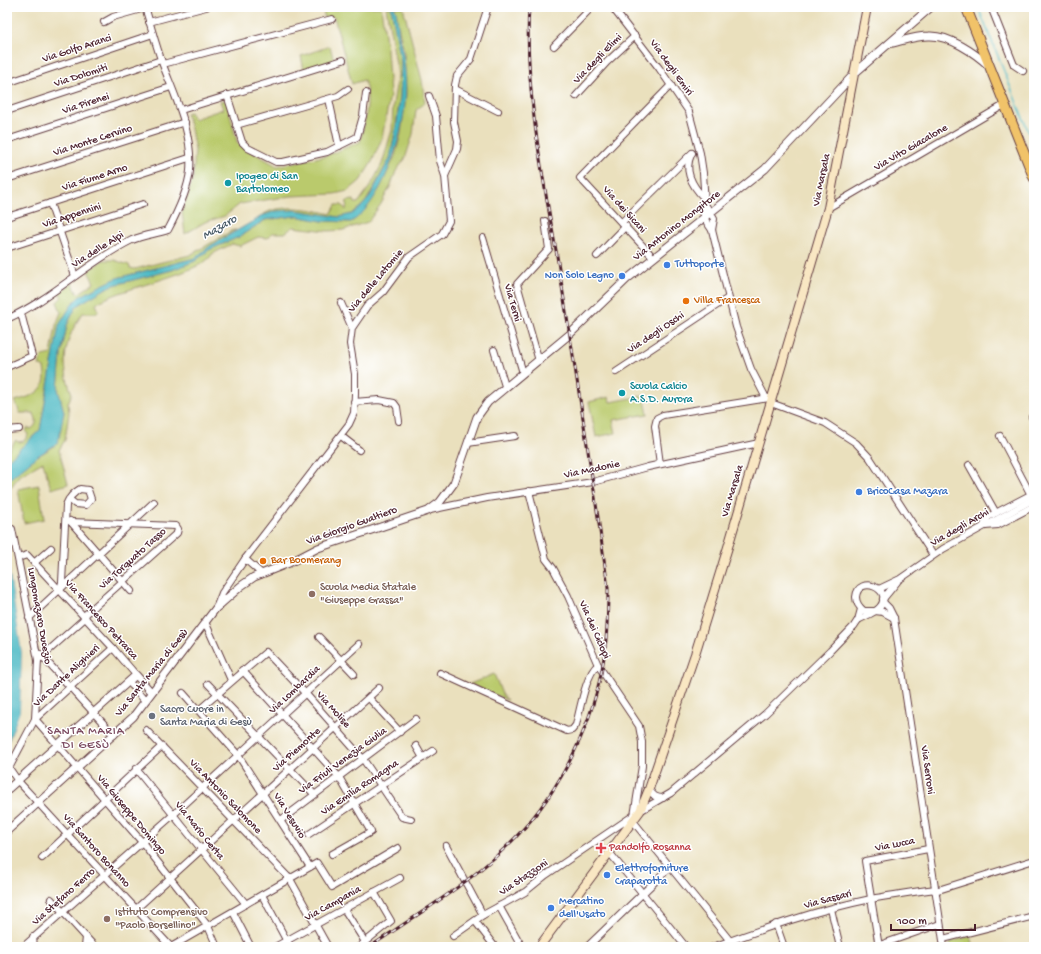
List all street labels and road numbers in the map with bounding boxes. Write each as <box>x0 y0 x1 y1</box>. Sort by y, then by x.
street label: Via Golfo Aranci <box>40 31 113 66</box>
street label: Via degli Elimi <box>570 31 625 87</box>
street label: Via degli Emiri <box>646 37 695 98</box>
street label: Via Dolomiti <box>52 62 109 91</box>
street label: Via Pirenei <box>60 91 111 118</box>
street label: Via Monte Cervino <box>51 122 134 160</box>
street label: Via Vito Giacalone <box>871 122 950 174</box>
street label: Via Marsala <box>810 152 834 208</box>
street label: Via Fiume Arno <box>60 162 129 194</box>
street label: Via dei Sicani <box>599 183 648 236</box>
street label: Via Antonino Mongitore <box>630 188 723 264</box>
street label: Via Appennini <box>40 201 103 231</box>
street label: Via delle Alpi <box>69 229 126 271</box>
street label: Via delle Latomie <box>345 247 406 316</box>
street label: Via Terni <box>501 282 523 323</box>
street label: Via degli Oschi <box>625 310 687 357</box>
street label: Via Madonie <box>562 458 621 482</box>
street label: Via Marsala <box>719 463 747 519</box>
street label: Via Giorgio Gualtiero <box>304 504 399 548</box>
street label: Via degli Archi <box>928 506 991 550</box>
street label: Via Torquato Tasso <box>96 526 169 593</box>
street label: Lungomazaro Ducezio <box>25 567 53 666</box>
street label: Via Francesco Petrarca <box>61 577 141 663</box>
street label: Via dei Ciclopi <box>575 598 612 661</box>
street label: Via Santa Maria di Gesù <box>112 627 191 720</box>
street label: Via Dante Alighieri <box>31 642 103 710</box>
street label: Via Lombardia <box>266 663 324 717</box>
street label: Via Molise <box>313 688 353 731</box>
street label: Via Piemonte <box>270 725 324 775</box>
street label: Via Friuli Venezia Giulia <box>296 725 390 798</box>
street label: Via Serroni <box>918 744 936 795</box>
street label: Via Antonio Salomone <box>186 757 264 837</box>
street label: Via Emilia Romagna <box>318 757 402 819</box>
street label: Via Giuseppe Domingo <box>93 772 168 858</box>
street label: Via Vesuvio <box>270 790 308 841</box>
street label: Via Mario Certa <box>171 799 227 863</box>
street label: Via Santoro Bonanno <box>59 811 132 890</box>
street label: Via Lucca <box>873 835 917 855</box>
street label: Via Stazzoni <box>497 857 551 899</box>
street label: Via Stefano Ferro <box>29 865 98 929</box>
street label: Via Campania <box>302 883 364 925</box>
street label: Via Sassari <box>802 888 853 912</box>

